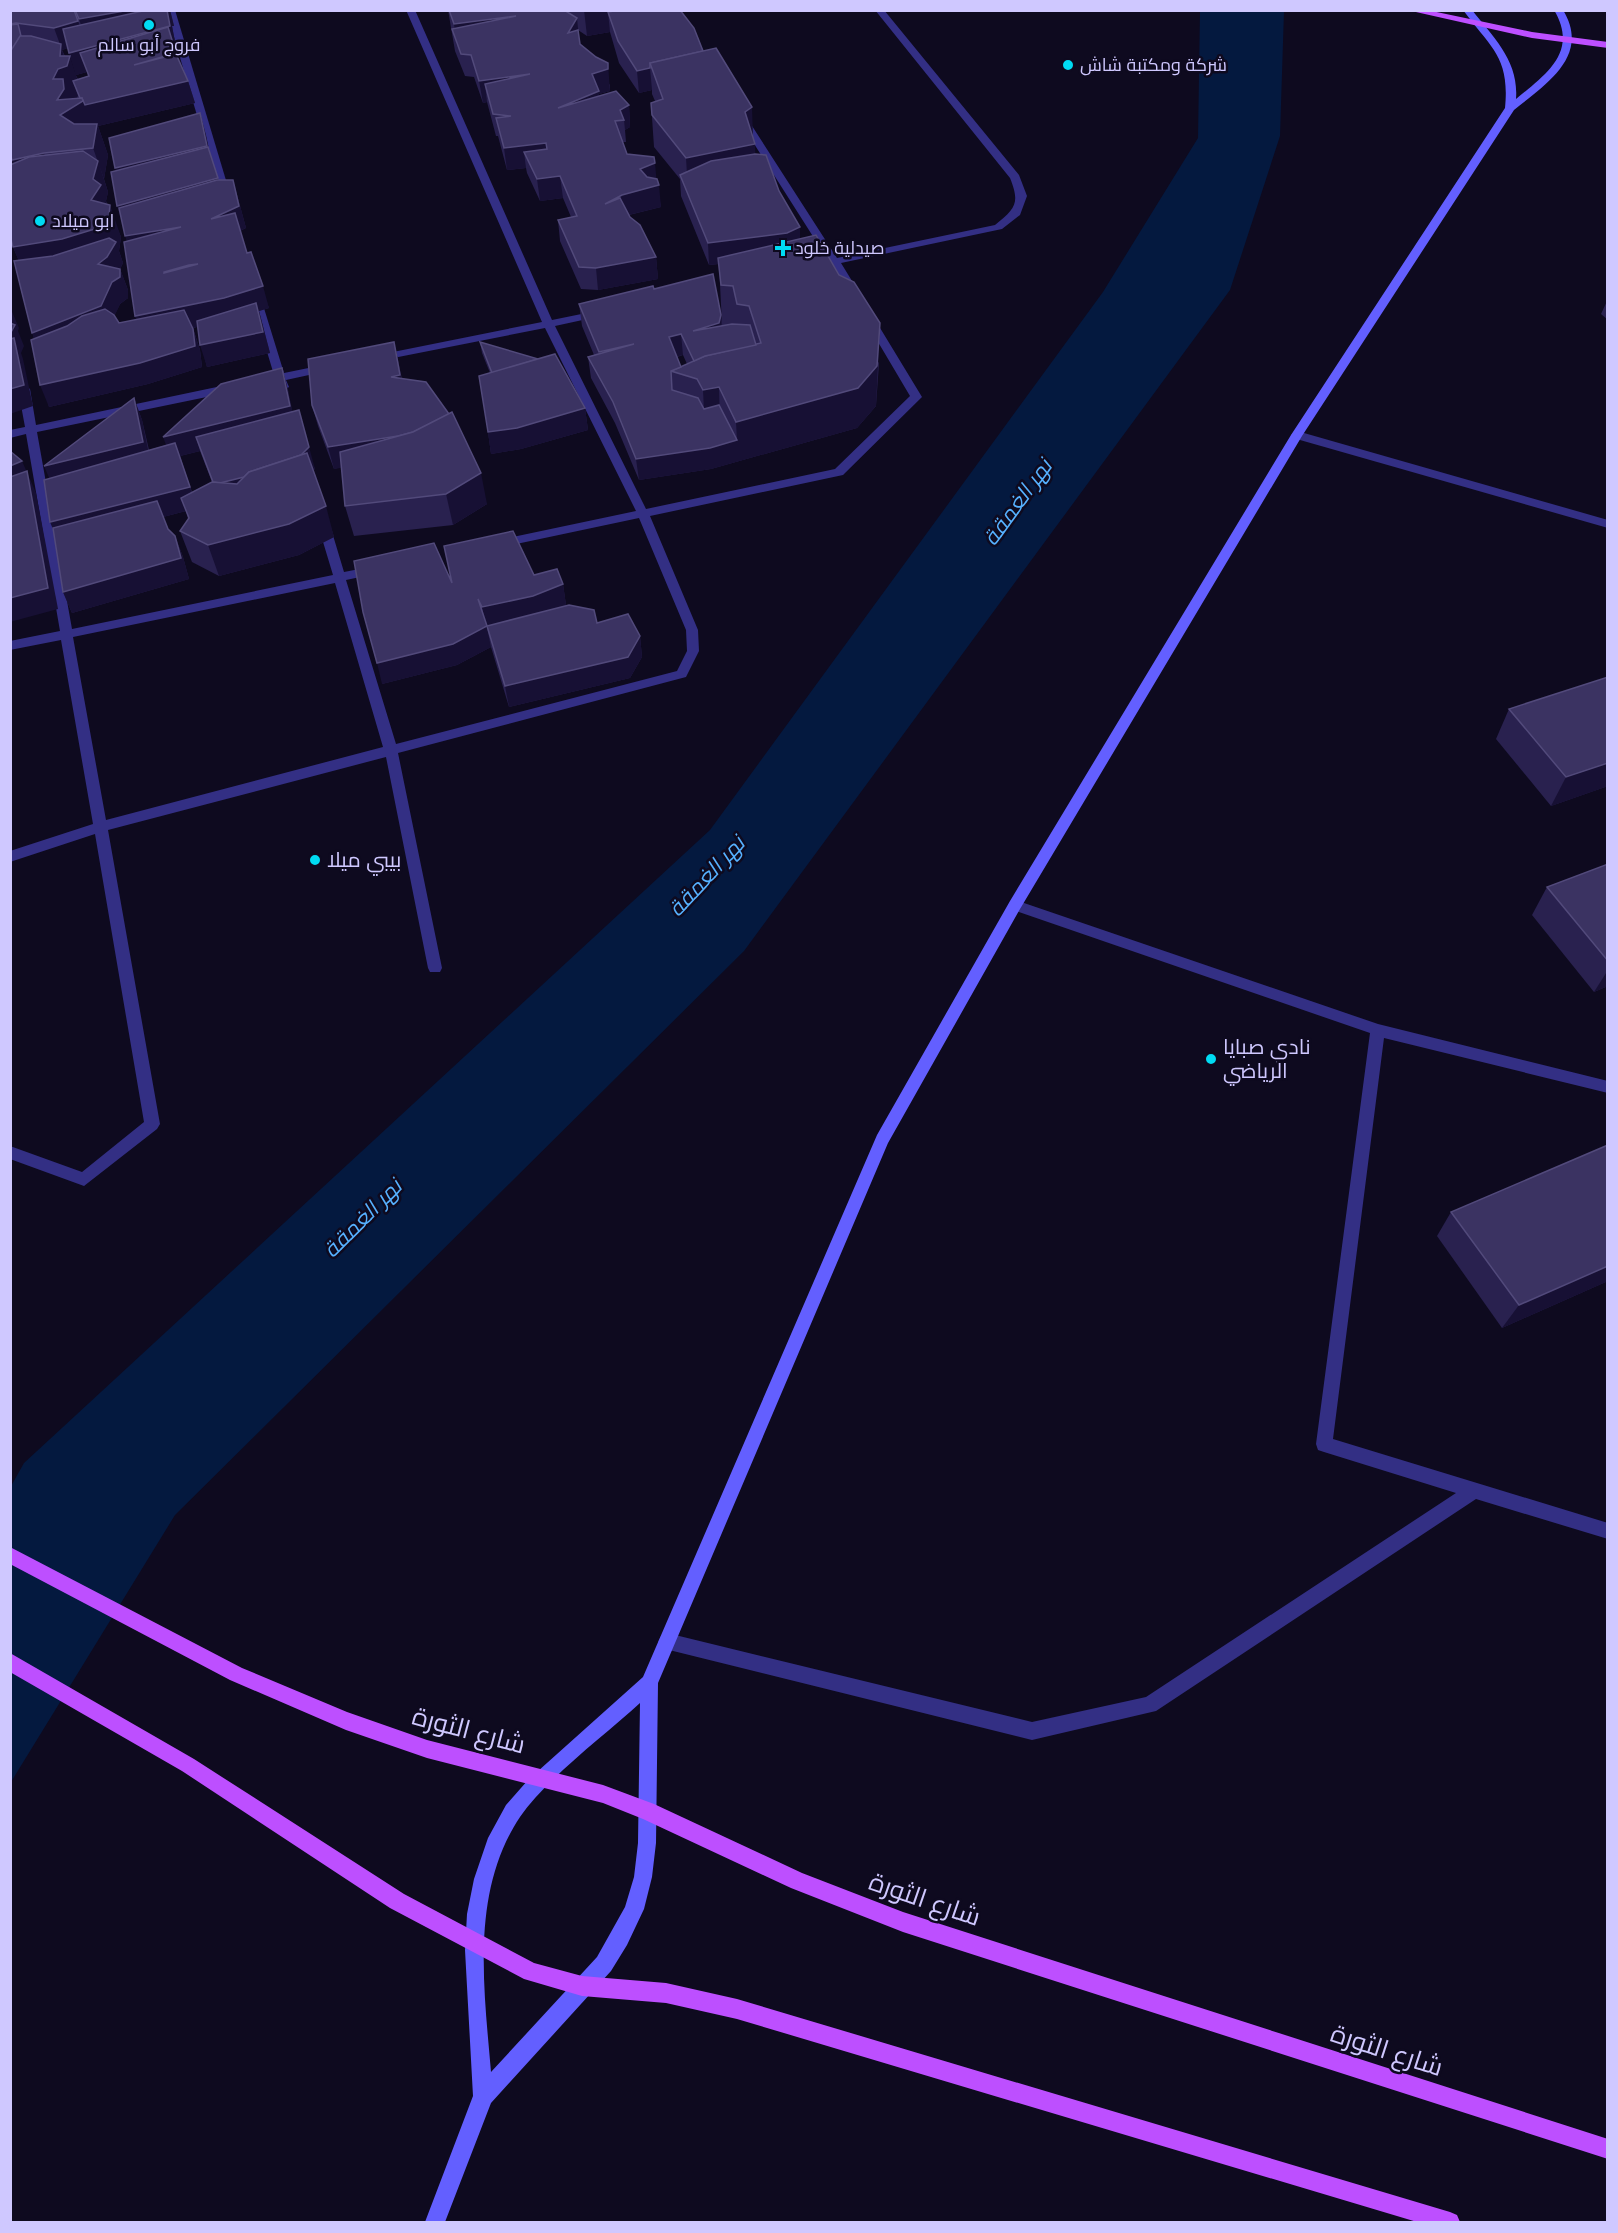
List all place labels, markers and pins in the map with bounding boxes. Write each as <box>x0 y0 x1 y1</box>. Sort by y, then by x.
marker: فروج أبو سالم <box>142 18 156 32</box>
place label: فروج أبو سالم <box>98 33 200 57</box>
place label: شركة ومكتبة شاش <box>1080 53 1227 77</box>
marker: شركة ومكتبة شاش <box>1061 58 1075 72</box>
place label: ابو ميلاد <box>52 209 114 233</box>
marker: ابو ميلاد <box>33 214 47 228</box>
place label: صيدلية خلود <box>795 236 885 260</box>
marker: صيدلية خلود <box>776 241 790 255</box>
place label: بيبي ميلا <box>327 846 401 876</box>
marker: بيبي ميلا <box>308 853 322 867</box>
place label: نادي صبايا الرياضي <box>1223 1033 1311 1086</box>
marker: نادي صبايا الرياضي <box>1204 1052 1218 1066</box>

